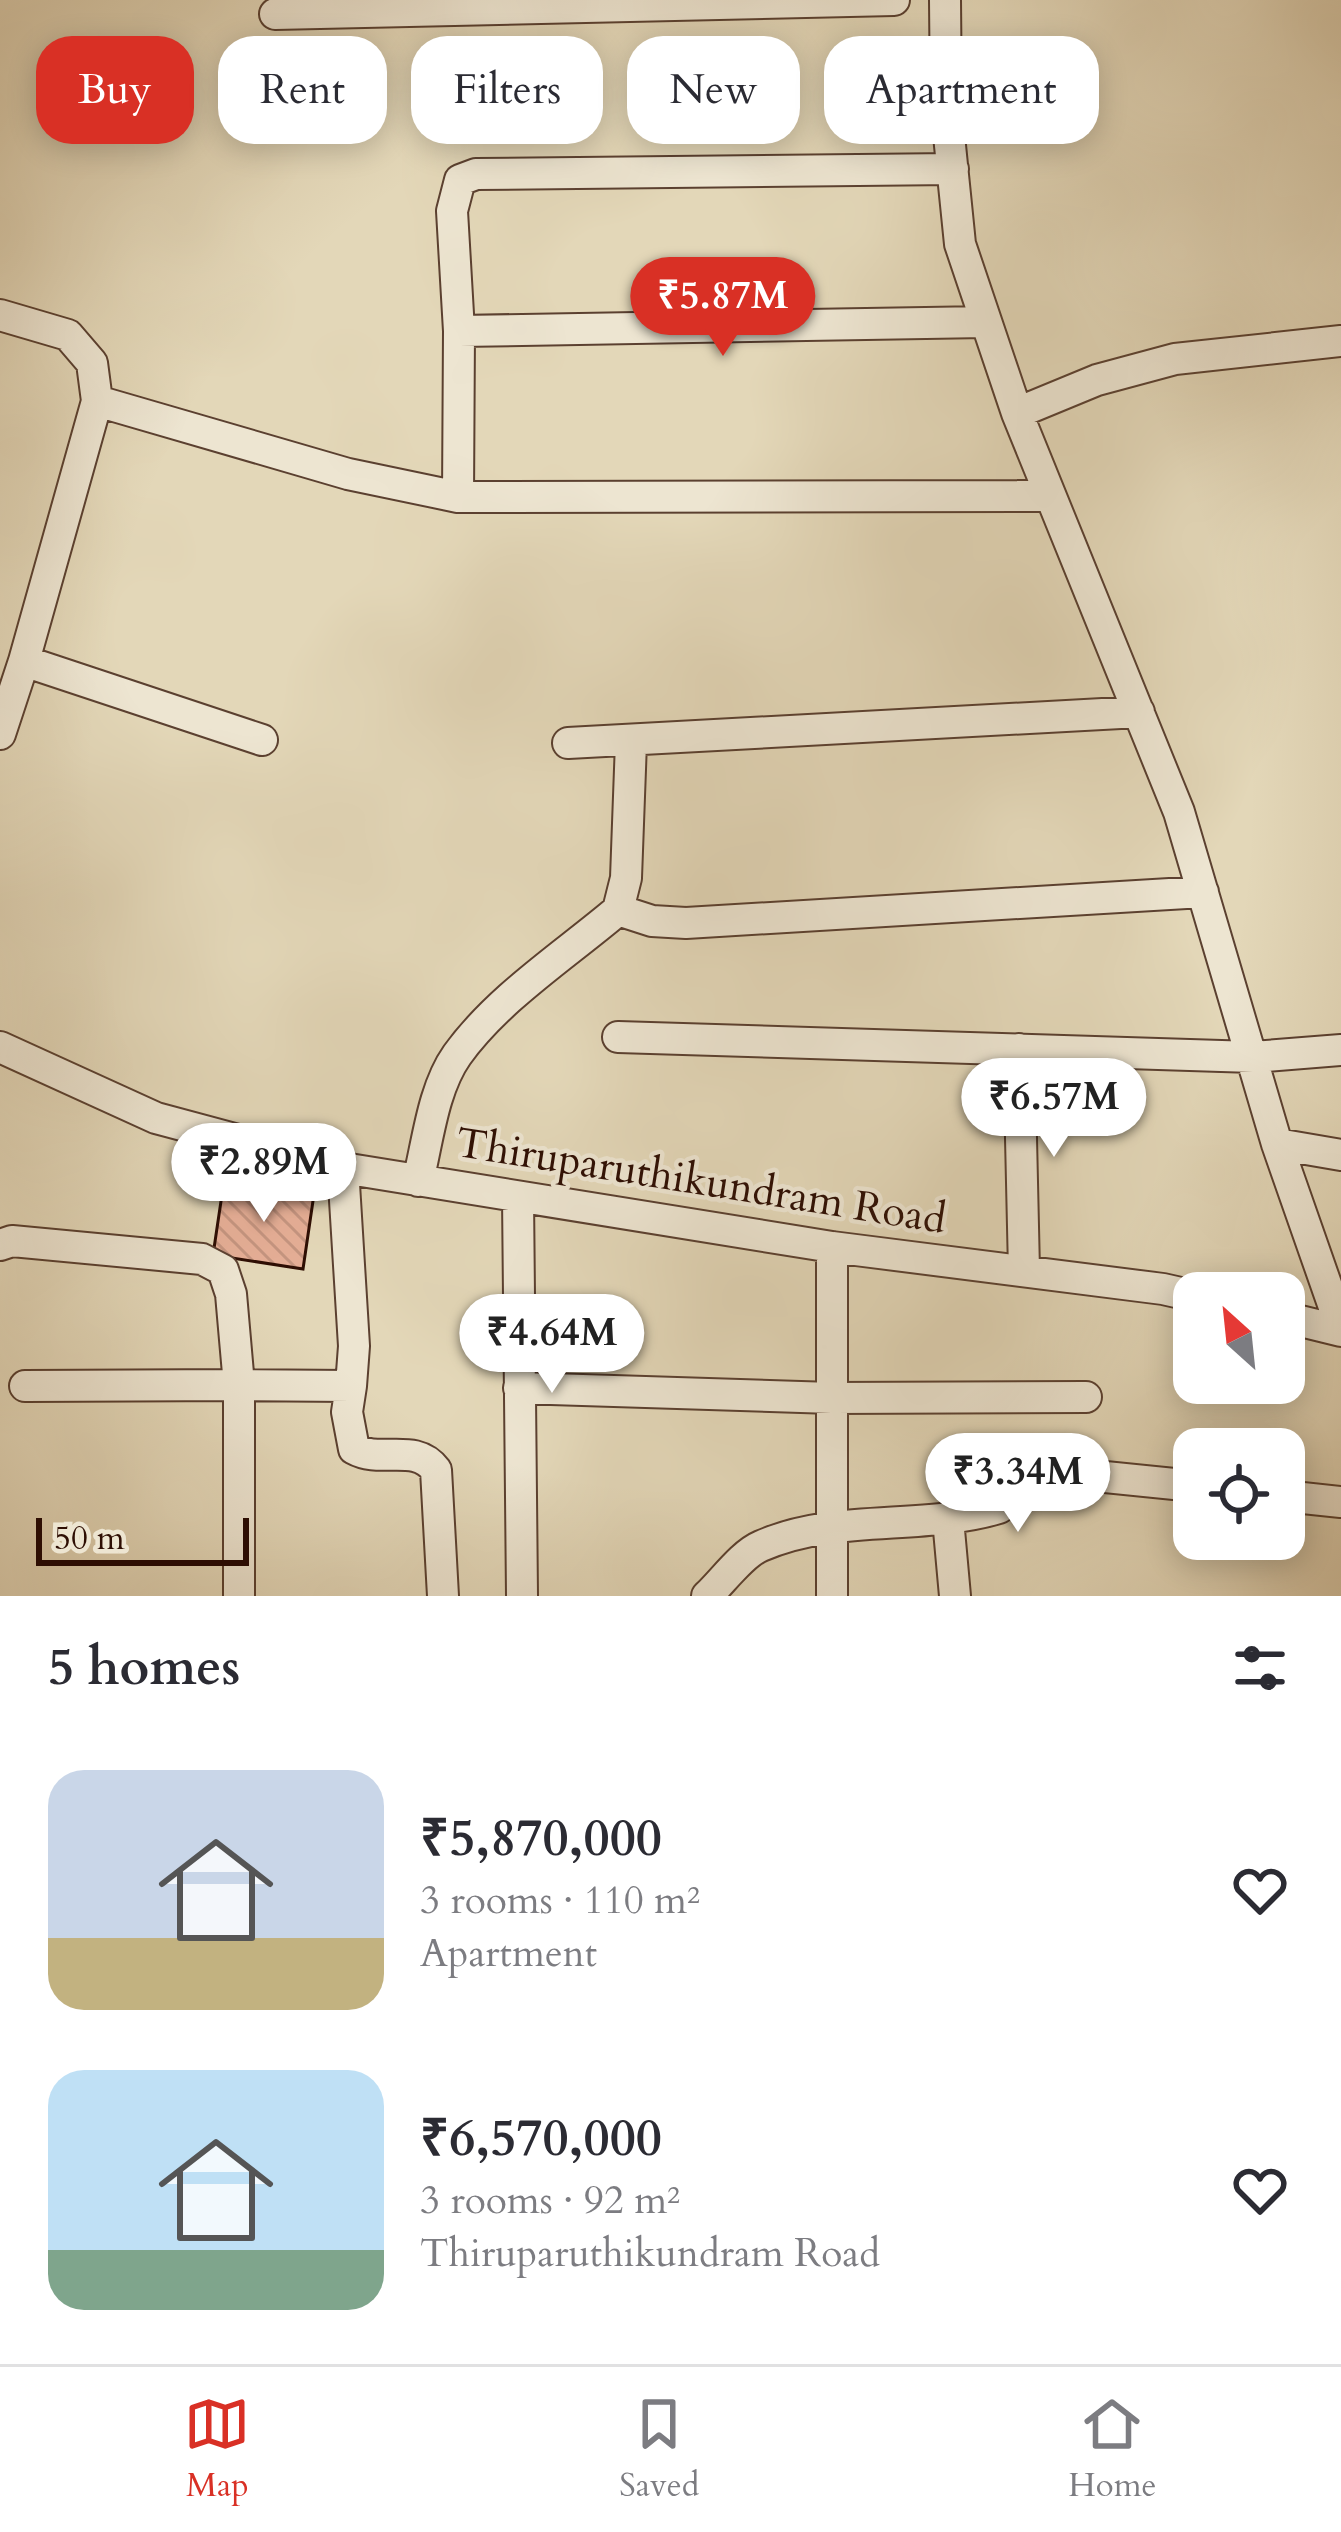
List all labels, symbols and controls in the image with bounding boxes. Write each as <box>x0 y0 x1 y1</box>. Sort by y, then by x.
chip: Buy <box>36 36 194 144</box>
chip: Rent <box>218 36 387 144</box>
chip: Filters <box>411 36 603 144</box>
chip: New <box>627 36 800 144</box>
chip: Apartment <box>824 36 1099 144</box>
pin: ₹5.87M <box>625 257 821 359</box>
text: ₹5.87M <box>657 269 789 322</box>
pin: ₹6.57M <box>956 1058 1152 1160</box>
text: ₹6.57M <box>988 1070 1120 1123</box>
street label: Thiruparuthikundram Road <box>452 1114 950 1248</box>
pin: ₹2.89M <box>166 1123 362 1225</box>
text: ₹2.89M <box>198 1135 330 1188</box>
north arrow <box>1173 1272 1305 1404</box>
map controls <box>1173 1272 1305 1560</box>
pin: ₹4.64M <box>454 1294 650 1396</box>
text: ₹4.64M <box>486 1306 618 1359</box>
button: locate <box>1173 1428 1305 1560</box>
pin: ₹3.34M <box>920 1433 1116 1535</box>
text: ₹3.34M <box>952 1445 1084 1498</box>
scale bar <box>36 1512 249 1565</box>
text: 50 m <box>54 1516 125 1561</box>
text: 5 homes <box>48 1633 240 1703</box>
icon: filters <box>1227 1635 1293 1701</box>
text: ₹5,870,000 <box>420 1804 662 1874</box>
icon: home <box>144 1818 288 1962</box>
icon: heart <box>1227 1857 1293 1923</box>
text: 3 rooms · 110 m² <box>420 1874 700 1927</box>
text: Apartment <box>420 1927 597 1980</box>
text: ₹6,570,000 <box>420 2104 662 2174</box>
icon: home <box>144 2118 288 2262</box>
icon: heart <box>1227 2157 1293 2223</box>
text: 3 rooms · 92 m² <box>420 2174 680 2227</box>
text: Thiruparuthikundram Road <box>420 2227 880 2280</box>
tab: Map <box>184 2391 250 2508</box>
tab: Saved <box>619 2391 699 2508</box>
tab: Home <box>1068 2391 1157 2508</box>

